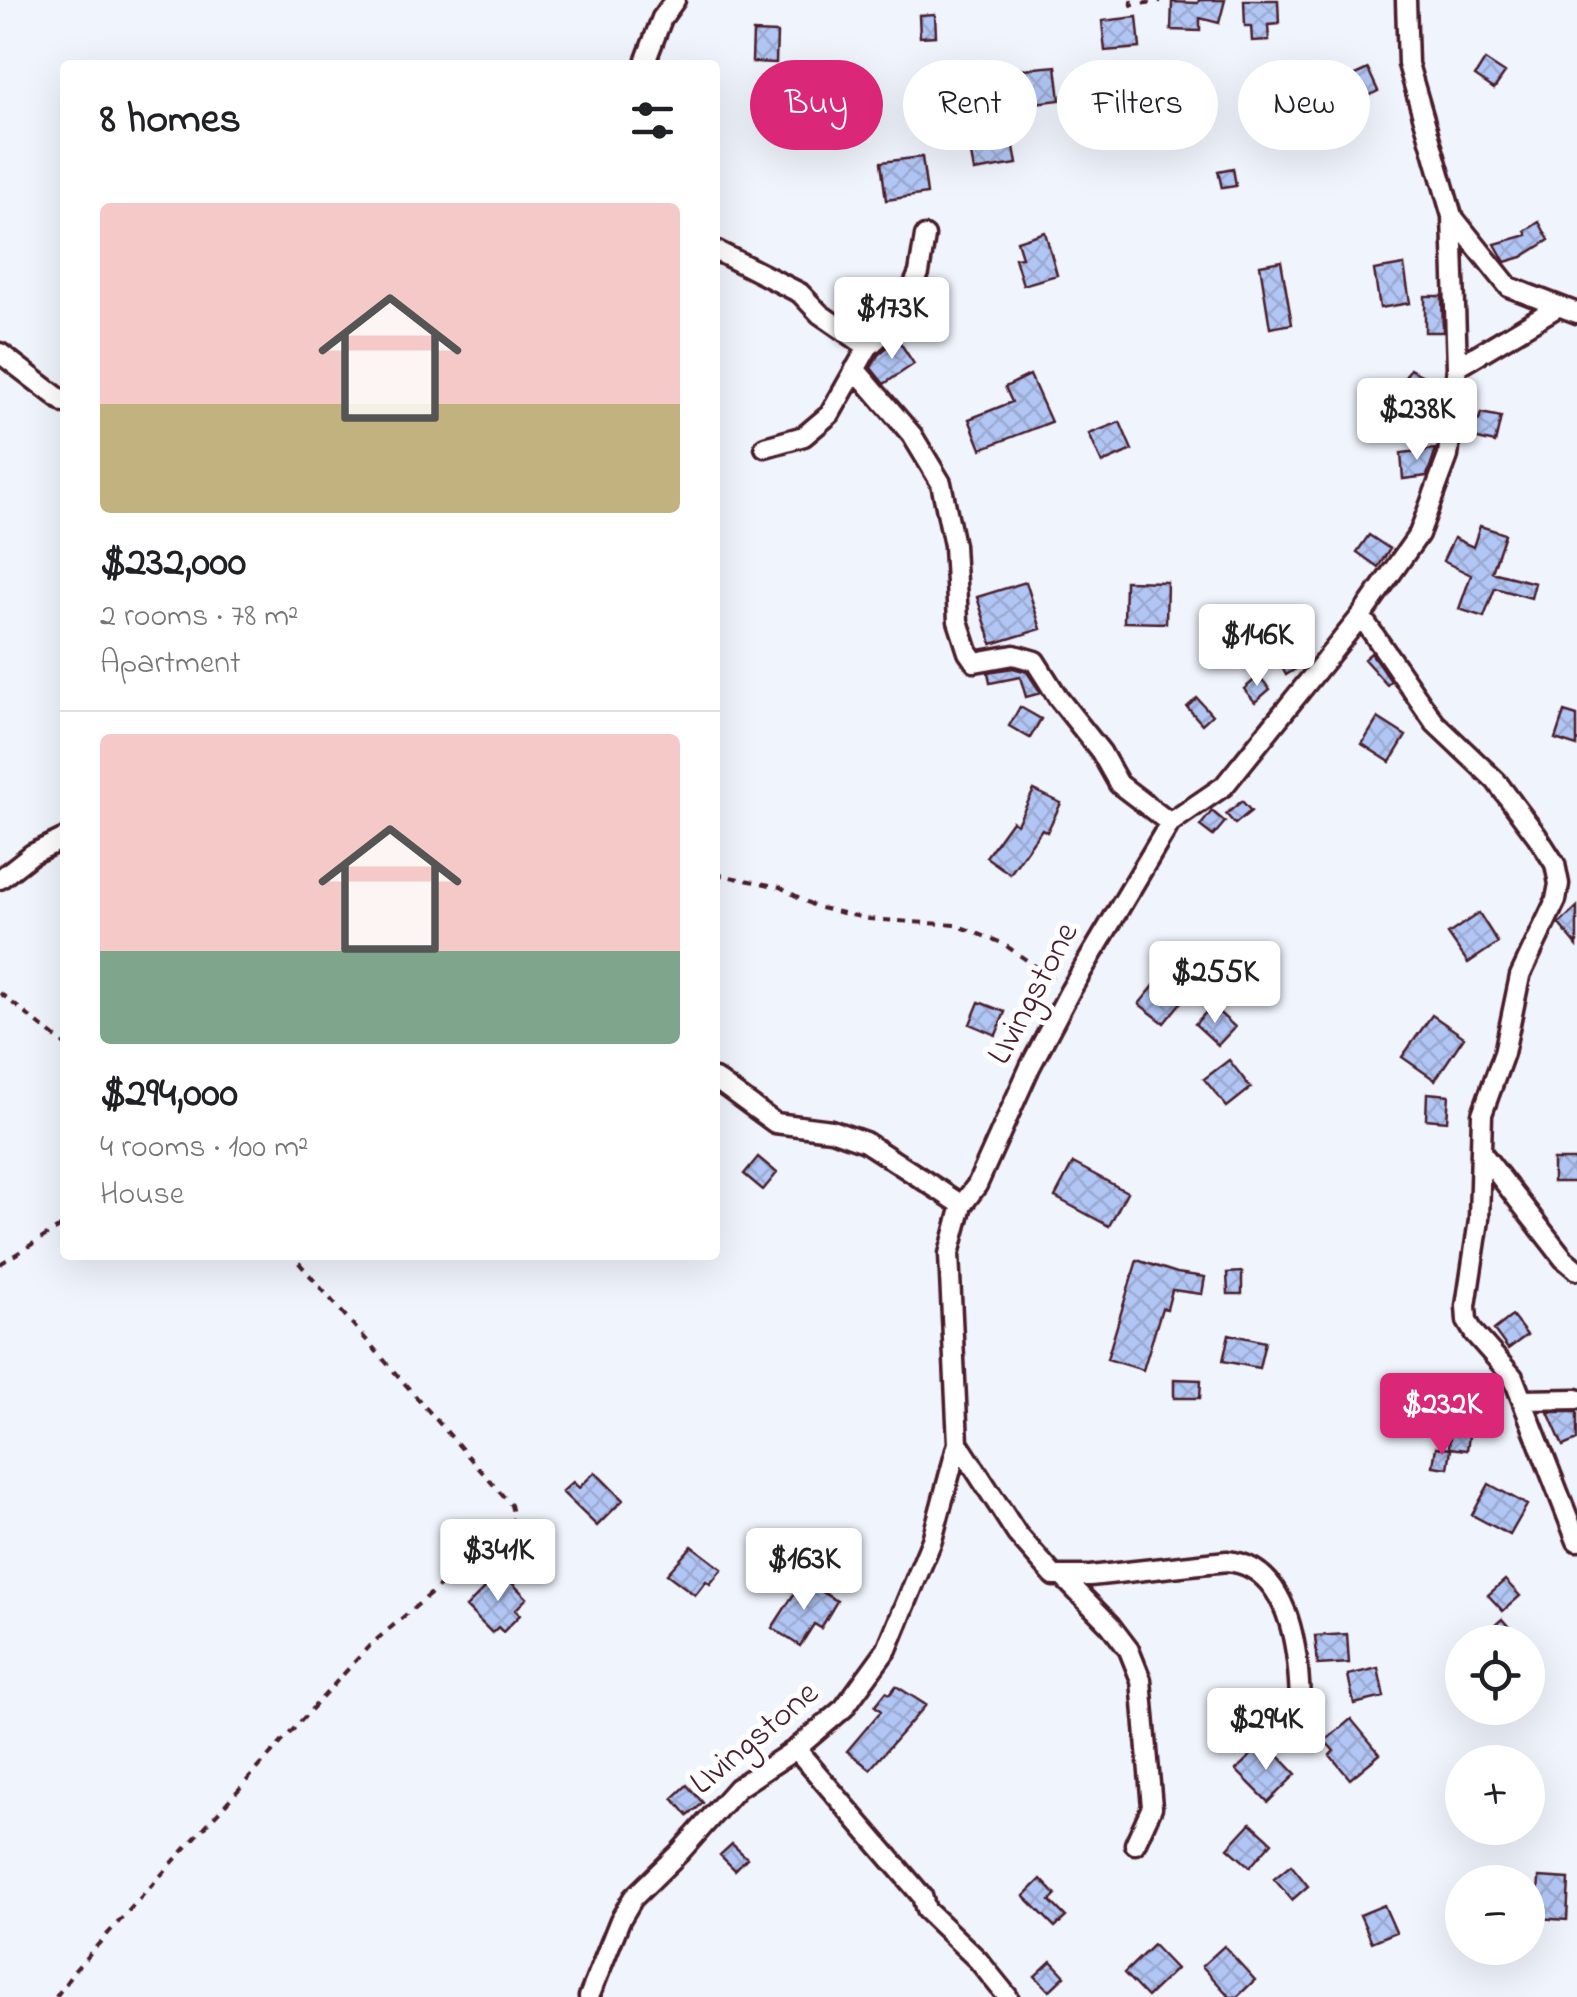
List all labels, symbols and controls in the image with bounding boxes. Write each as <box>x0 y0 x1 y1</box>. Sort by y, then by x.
chip: Buy <box>750 60 883 150</box>
chip: Rent <box>903 60 1037 150</box>
chip: Filters <box>1057 60 1218 150</box>
chip: New <box>1238 60 1370 150</box>
text: 8 homes <box>100 90 241 151</box>
icon: filters <box>625 93 680 148</box>
icon: home <box>300 268 480 448</box>
pin: $173K <box>822 277 962 362</box>
text: $173K <box>856 286 928 333</box>
pin: $238K <box>1347 378 1487 463</box>
text: $238K <box>1379 387 1455 434</box>
text: $232,000 <box>100 533 246 594</box>
text: 2 rooms · 78 m² <box>100 594 299 641</box>
pin: $146K <box>1187 604 1327 689</box>
text: $146K <box>1221 613 1293 660</box>
text: Apartment <box>100 641 241 688</box>
icon: home <box>300 799 480 979</box>
street label: LIvingstone <box>975 913 1093 1074</box>
pin: $255K <box>1145 941 1285 1026</box>
text: $255K <box>1171 950 1259 997</box>
text: $294,000 <box>100 1064 238 1125</box>
text: 4 rooms · 100 m² <box>100 1125 308 1172</box>
text: House <box>100 1172 184 1219</box>
pin: $232K <box>1372 1373 1512 1458</box>
text: $232K <box>1402 1382 1482 1429</box>
pin: $341K <box>428 1519 568 1604</box>
text: $341K <box>462 1528 534 1575</box>
pin: $163K <box>734 1528 874 1613</box>
text: $163K <box>768 1537 840 1584</box>
map controls <box>1445 1625 1545 1965</box>
button: locate <box>1445 1625 1545 1725</box>
street label: LIvingstone <box>679 1670 831 1808</box>
pin: $294K <box>1196 1688 1336 1773</box>
text: $294K <box>1229 1697 1303 1744</box>
button: + <box>1445 1745 1545 1845</box>
button: − <box>1445 1865 1545 1965</box>

